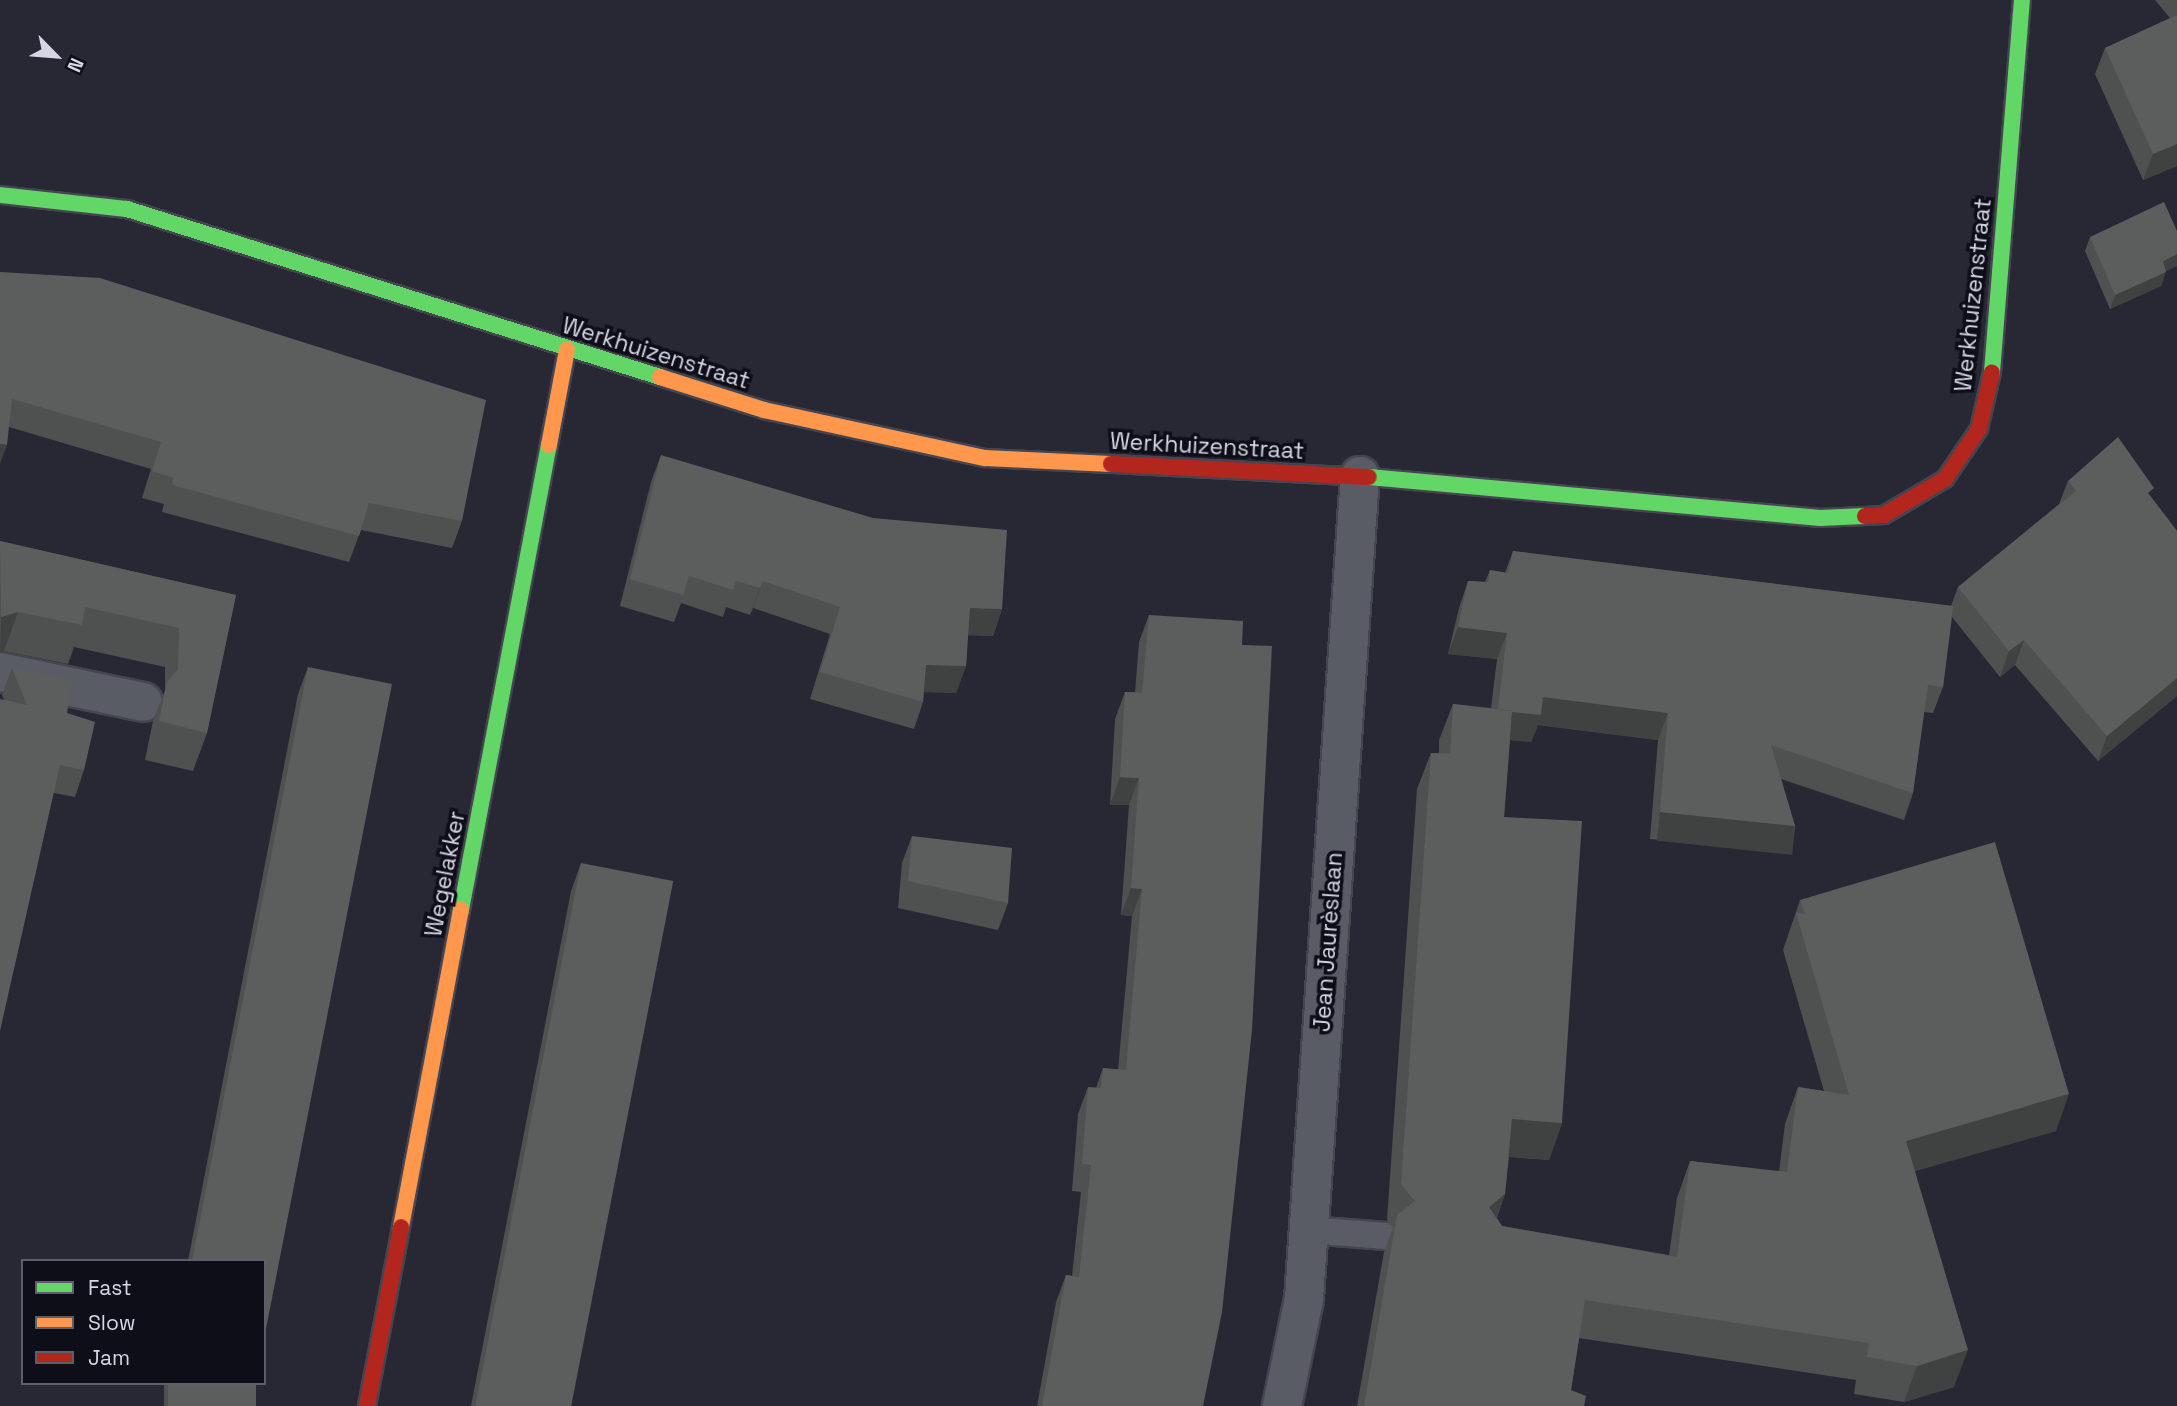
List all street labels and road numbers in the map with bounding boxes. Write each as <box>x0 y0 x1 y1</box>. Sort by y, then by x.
street label: Werkhuizenstraat <box>1949 197 1997 393</box>
street label: Werkhuizenstraat <box>559 311 753 395</box>
street label: Werkhuizenstraat <box>1109 427 1305 465</box>
street label: Wegelakker <box>419 809 471 939</box>
street label: Jean Jaurèslaan <box>1308 851 1348 1033</box>

